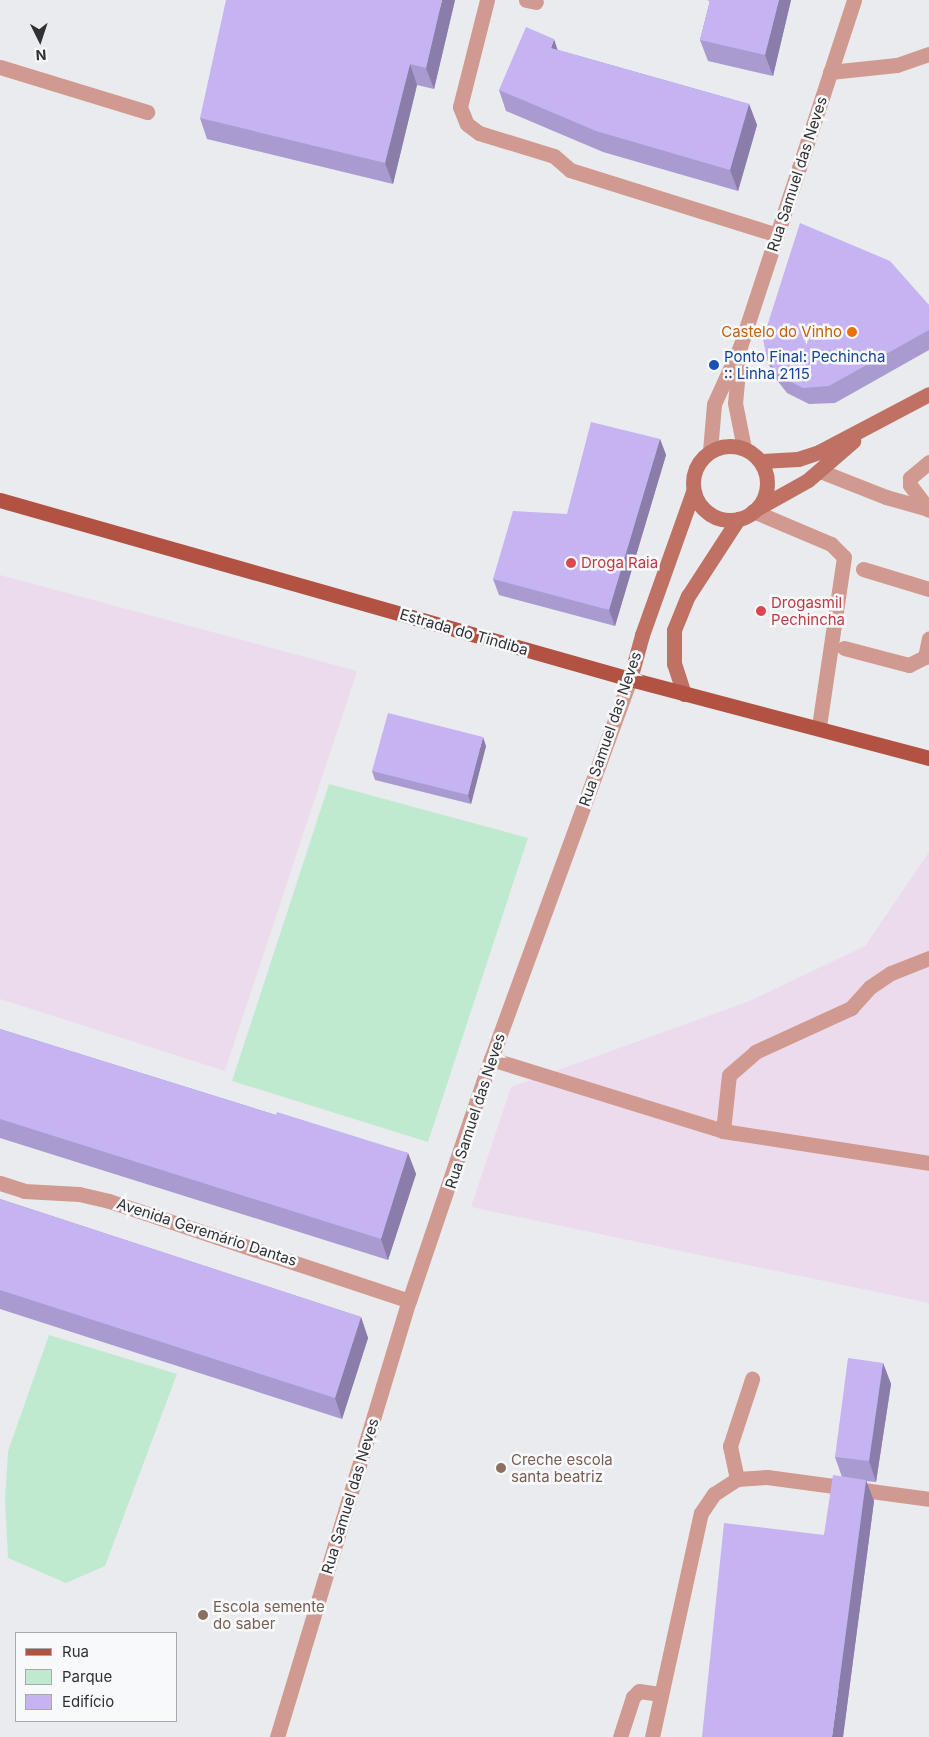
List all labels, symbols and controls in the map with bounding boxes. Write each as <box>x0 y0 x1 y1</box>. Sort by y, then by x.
north arrow <box>15 15 65 65</box>
text: N <box>35 47 47 64</box>
street label: Rua Samuel das Neves <box>763 94 831 254</box>
place label: Castelo do Vinho <box>721 323 842 341</box>
marker: Castelo do Vinho <box>846 326 858 338</box>
place label: Ponto Final: Pechincha :: Linha 2115 <box>724 347 885 382</box>
marker: Ponto Final: Pechincha :: Linha 2115 <box>708 359 720 371</box>
place label: Droga Raia <box>581 554 658 572</box>
marker: Droga Raia <box>565 557 577 569</box>
place label: Drogasmil Pechincha <box>771 593 845 628</box>
street label: Estrada do Tindiba <box>398 605 530 659</box>
marker: Drogasmil Pechincha <box>755 605 767 617</box>
street label: Rua Samuel das Neves <box>575 649 645 809</box>
street label: Rua Samuel das Neves <box>441 1031 509 1191</box>
street label: Avenida Geremário Dantas <box>115 1194 299 1270</box>
street label: Rua Samuel das Neves <box>318 1416 382 1576</box>
place label: Creche escola santa beatriz <box>511 1450 613 1485</box>
marker: Creche escola santa beatriz <box>495 1462 507 1474</box>
place label: Escola semente do saber <box>213 1597 325 1632</box>
marker: Escola semente do saber <box>197 1609 209 1621</box>
legend <box>15 1632 178 1722</box>
text: Rua <box>62 1642 89 1661</box>
text: Parque <box>62 1667 112 1686</box>
text: Edifício <box>62 1692 114 1711</box>

